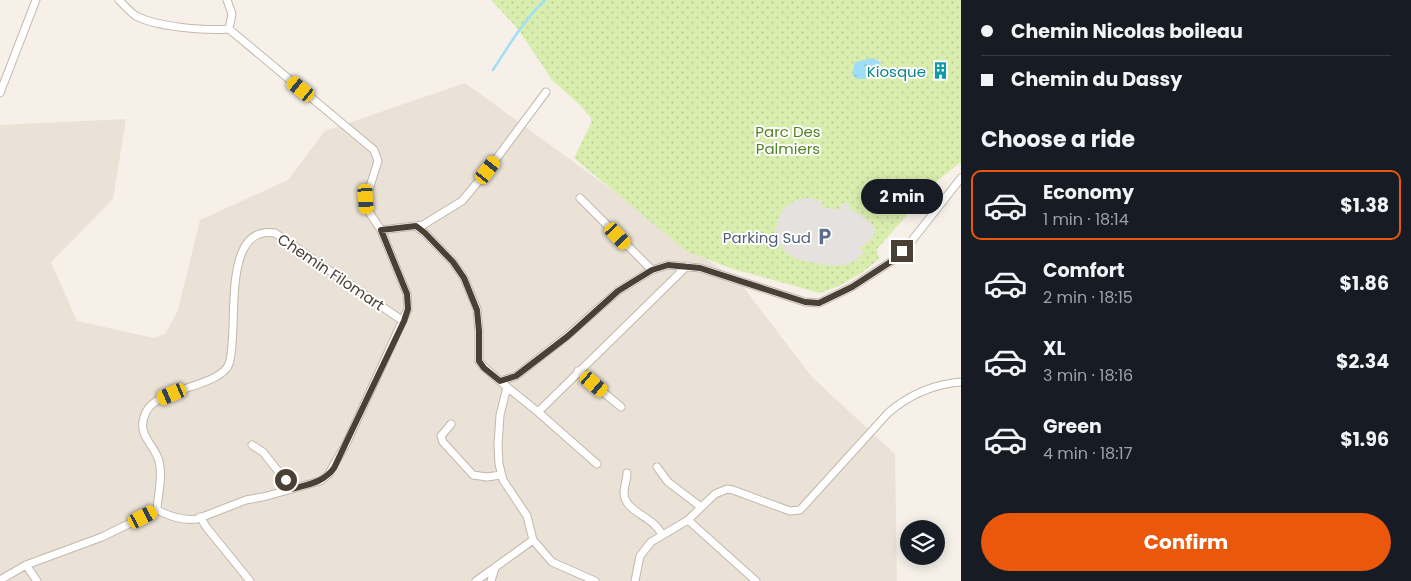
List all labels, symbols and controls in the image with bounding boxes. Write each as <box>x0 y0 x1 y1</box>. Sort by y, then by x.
text: Chemin Nicolas boileau <box>1011 18 1243 45</box>
place label: Kiosque <box>867 61 926 82</box>
building icon: Kiosque <box>930 61 950 81</box>
text: Chemin du Dassy <box>1011 66 1182 93</box>
car <box>284 74 317 104</box>
park label: Parc Des Palmiers <box>755 121 821 159</box>
text: Choose a ride <box>981 124 1135 155</box>
car <box>472 154 503 186</box>
callout: 2 min <box>861 178 943 214</box>
text: Economy <box>1043 179 1134 206</box>
icon: car <box>983 183 1028 228</box>
car <box>357 184 374 214</box>
text: 2 min <box>880 185 924 208</box>
text: $1.38 <box>1340 192 1389 219</box>
text: 1 min · 18:14 <box>1043 208 1129 231</box>
car <box>602 220 633 252</box>
place label: Parking Sud <box>723 227 811 248</box>
parking icon: Parking Sud <box>815 227 835 247</box>
street label: Chemin Filomart <box>274 229 388 315</box>
route end <box>891 240 913 262</box>
text: Comfort <box>1043 257 1125 284</box>
icon: car <box>983 261 1028 306</box>
text: $1.86 <box>1340 270 1389 297</box>
text: 2 min · 18:15 <box>1043 286 1133 309</box>
text: XL <box>1043 335 1066 362</box>
icon: car <box>983 339 1028 384</box>
text: $2.34 <box>1336 348 1389 375</box>
text: 3 min · 18:16 <box>1043 364 1133 387</box>
car <box>577 369 610 399</box>
car <box>155 381 188 407</box>
text: Green <box>1043 413 1102 440</box>
icon: car <box>983 417 1028 462</box>
text: $1.96 <box>1340 426 1389 453</box>
text: 4 min · 18:17 <box>1043 442 1132 465</box>
route start <box>275 469 297 491</box>
car <box>126 504 159 530</box>
button: Confirm <box>981 513 1391 571</box>
map controls <box>900 520 945 565</box>
button: layers <box>900 520 945 565</box>

